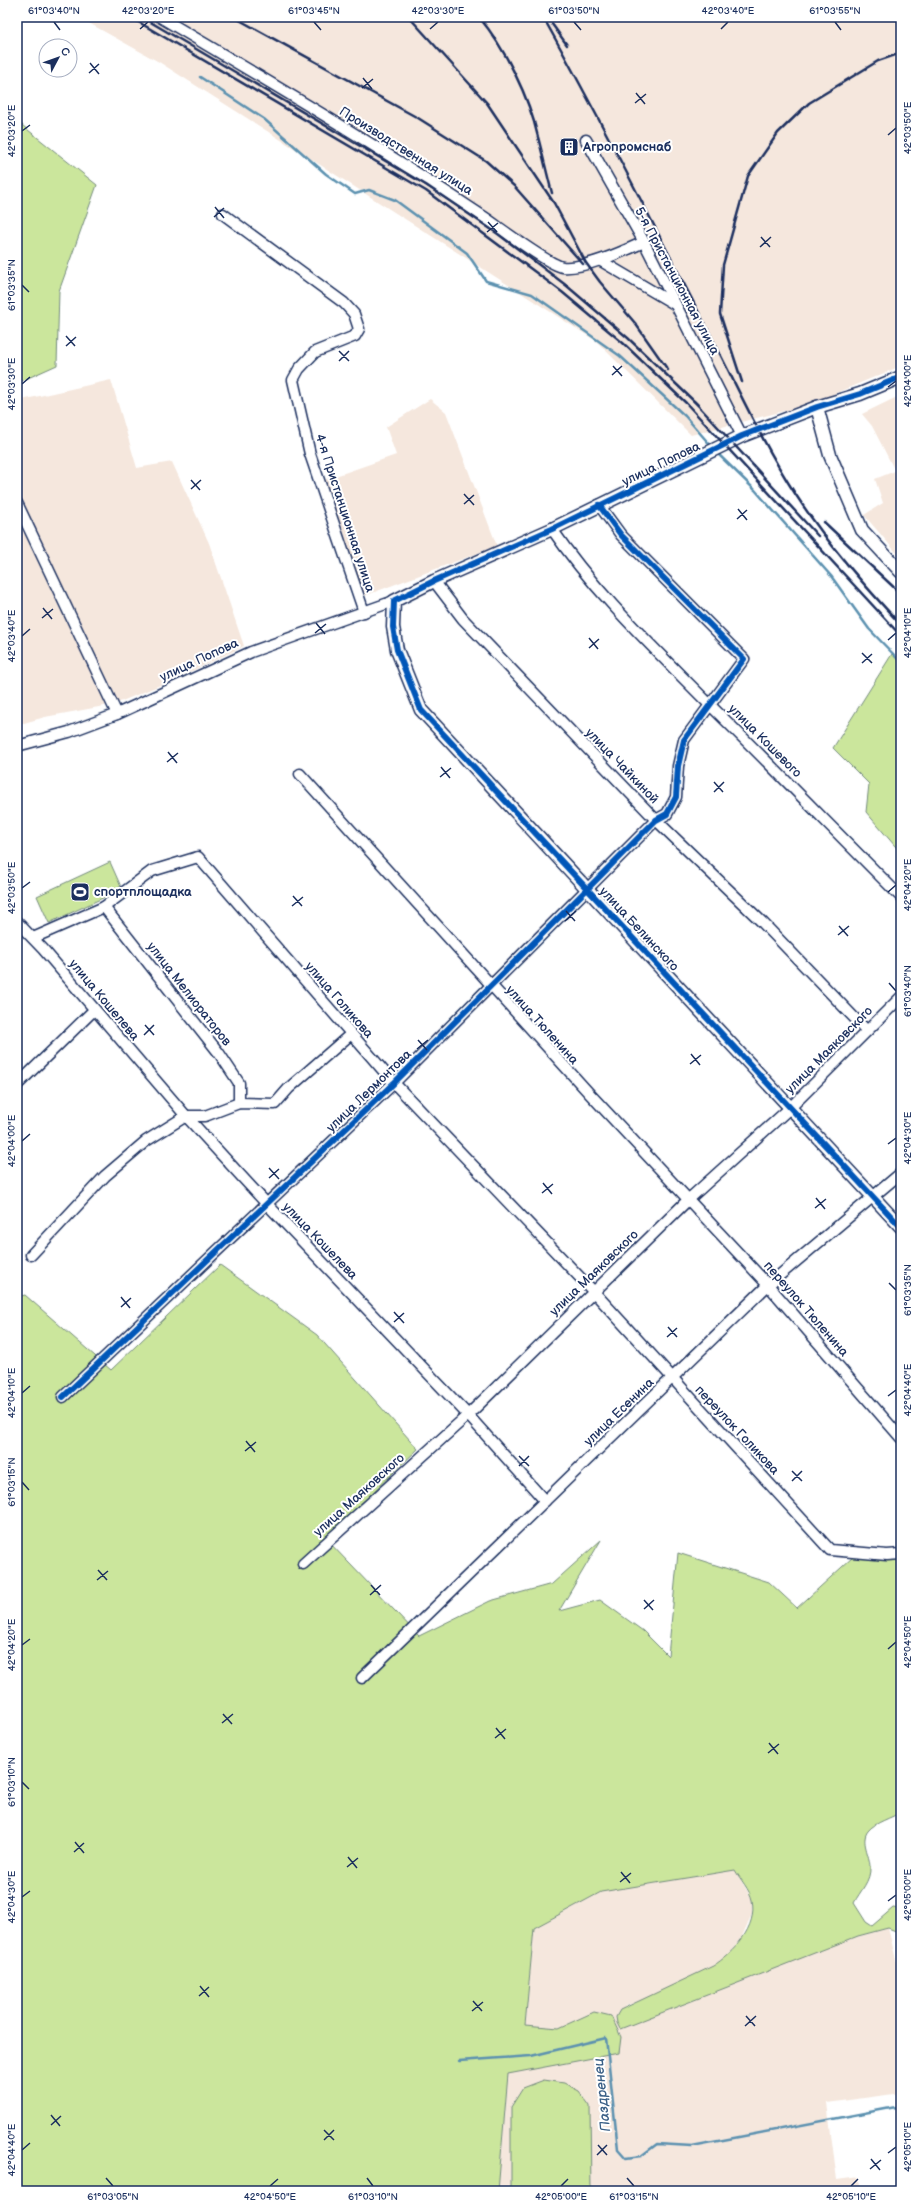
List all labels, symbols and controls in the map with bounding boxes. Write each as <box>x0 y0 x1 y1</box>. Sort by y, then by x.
text: 61°03'40"N <box>28 5 80 17</box>
text: 42°03'20"E <box>122 5 175 17</box>
text: 61°03'45"N <box>288 5 340 17</box>
text: 42°03'30"E <box>412 5 465 17</box>
text: 61°03'50"N <box>548 5 600 17</box>
text: 42°03'40"E <box>702 5 755 17</box>
text: 61°03'55"N <box>809 5 861 17</box>
north arrow <box>38 38 78 78</box>
text: С <box>58 45 73 59</box>
text: 42°03'50"E <box>902 101 914 154</box>
street label: Производственная улица <box>336 103 476 199</box>
text: 42°03'20"E <box>6 104 18 157</box>
building icon: Агропромснаб <box>558 136 580 158</box>
place label: Агропромснаб <box>582 139 672 155</box>
street label: 5-я Пристанционная улица <box>631 204 723 358</box>
text: 61°03'35"N <box>6 259 18 311</box>
text: 42°04'00"E <box>902 354 914 407</box>
text: 42°03'30"E <box>6 357 18 410</box>
street label: 4-я Пристанционная улица <box>312 432 378 595</box>
street label: улица Попова <box>619 438 703 490</box>
text: 42°04'10"E <box>902 607 914 658</box>
text: 42°03'40"E <box>6 609 18 662</box>
street label: улица Попова <box>157 635 241 685</box>
street label: улица Кошевого <box>725 701 805 781</box>
street label: улица Чайкиной <box>582 725 662 807</box>
text: 42°04'20"E <box>902 858 914 911</box>
text: 42°03'50"E <box>6 861 18 914</box>
sports icon: спортплощадка <box>69 881 91 903</box>
place label: спортплощадка <box>94 884 192 900</box>
street label: улица Белинского <box>596 884 682 975</box>
street label: улица Мелиораторов <box>143 939 235 1049</box>
street label: улица Кошелева <box>65 956 143 1044</box>
street label: улица Голикова <box>301 959 377 1042</box>
text: 61°03'40"N <box>902 965 914 1017</box>
street label: улица Тюленина <box>502 982 582 1068</box>
street label: улица Маяковского <box>782 1003 876 1097</box>
street label: улица Лермонтова <box>323 1046 415 1136</box>
text: 42°04'30"E <box>902 1111 914 1164</box>
text: 42°04'00"E <box>6 1114 18 1167</box>
street label: улица Кошелева <box>279 1199 361 1283</box>
street label: улица Маяковского <box>546 1226 642 1319</box>
street label: переулок Тюленина <box>760 1258 852 1360</box>
text: 61°03'35"N <box>902 1264 914 1316</box>
text: 42°04'40"E <box>902 1363 914 1416</box>
text: 42°04'10"E <box>6 1367 18 1418</box>
street label: улица Есенина <box>581 1374 658 1449</box>
street label: переулок Голикова <box>691 1382 783 1478</box>
street label: улица Маяковского <box>310 1450 408 1540</box>
text: 61°03'15"N <box>6 1457 18 1507</box>
text: 42°04'50"E <box>902 1615 914 1668</box>
text: 42°04'20"E <box>6 1618 18 1671</box>
text: 61°03'10"N <box>6 1757 18 1807</box>
text: 42°05'00"E <box>902 1868 914 1921</box>
text: 42°04'30"E <box>6 1870 18 1923</box>
water label: Паздренец <box>590 2057 614 2133</box>
text: 42°05'10"E <box>902 2121 914 2172</box>
text: 42°04'40"E <box>6 2123 18 2176</box>
text: 61°03'05"N <box>87 2191 139 2203</box>
text: 42°04'50"E <box>244 2191 297 2203</box>
text: 61°03'10"N <box>348 2191 398 2203</box>
text: 42°05'00"E <box>535 2191 588 2203</box>
text: 61°03'15"N <box>609 2191 659 2203</box>
text: 42°05'10"E <box>826 2191 877 2203</box>

